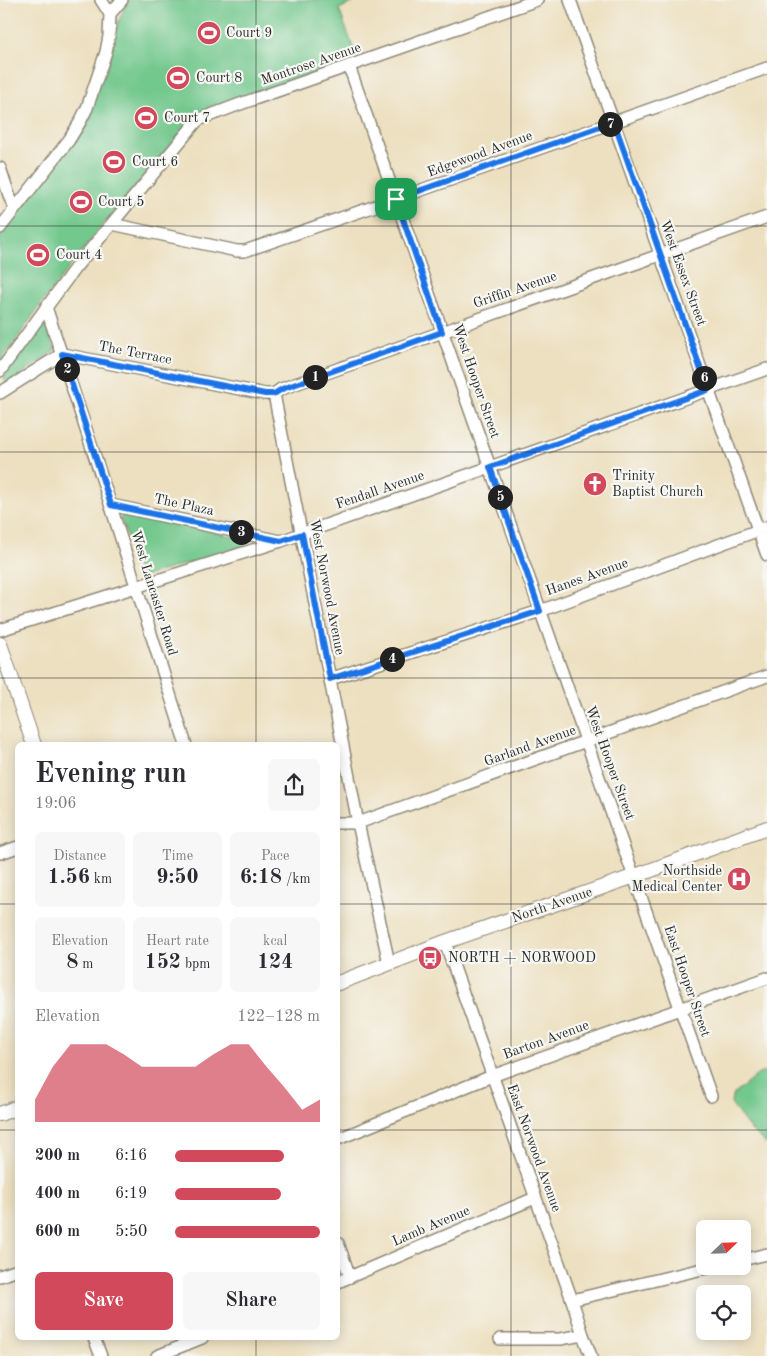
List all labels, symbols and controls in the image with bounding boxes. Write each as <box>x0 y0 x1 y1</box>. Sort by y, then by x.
sports icon: Court 9 <box>196 20 222 46</box>
place label: Court 9 <box>226 26 272 40</box>
street label: Montrose Avenue <box>259 40 363 88</box>
sports icon: Court 8 <box>165 65 191 91</box>
place label: Court 8 <box>196 71 242 85</box>
sports icon: Court 7 <box>133 105 159 131</box>
place label: Court 7 <box>164 111 210 125</box>
pin: 7 <box>598 112 622 136</box>
text: 7 <box>606 117 615 131</box>
street label: Edgewood Avenue <box>426 128 534 180</box>
sports icon: Court 6 <box>101 149 127 175</box>
place label: Court 6 <box>132 155 178 169</box>
pin <box>375 178 417 220</box>
icon: arrive <box>382 185 410 213</box>
sports icon: Court 5 <box>68 189 94 215</box>
place label: Court 5 <box>98 195 144 209</box>
street label: West Essex Street <box>657 218 709 328</box>
sports icon: Court 4 <box>25 242 51 268</box>
place label: Court 4 <box>56 248 102 262</box>
street label: Griffin Avenue <box>471 269 559 311</box>
street label: West Hooper Street <box>450 322 502 440</box>
street label: The Terrace <box>97 339 173 367</box>
pin: 2 <box>54 356 80 382</box>
text: 2 <box>63 362 72 376</box>
pin: 1 <box>302 364 328 390</box>
pin: 6 <box>692 366 716 390</box>
text: 1 <box>311 370 320 384</box>
text: 6 <box>700 371 709 385</box>
street label: Fendall Avenue <box>334 468 426 512</box>
place label: Trinity Baptist Church <box>612 469 704 499</box>
church icon: Trinity Baptist Church <box>582 471 608 497</box>
pin: 5 <box>488 484 512 510</box>
text: 5 <box>496 490 505 504</box>
street label: The Plaza <box>153 492 215 518</box>
street label: West Norwood Avenue <box>307 518 347 656</box>
pin: 3 <box>228 520 254 544</box>
text: 3 <box>237 525 246 539</box>
street label: West Lancaster Road <box>128 529 180 657</box>
street label: Hanes Avenue <box>544 556 630 598</box>
pin: 4 <box>380 646 404 672</box>
text: 4 <box>388 652 397 666</box>
street label: West Hooper Street <box>583 704 637 822</box>
street label: Garland Avenue <box>482 723 578 769</box>
button: share <box>268 759 320 811</box>
text: Evening run <box>35 761 187 789</box>
text: 19:06 <box>35 796 77 812</box>
text: Distance <box>53 849 106 863</box>
text: Time <box>162 849 193 863</box>
text: Pace <box>261 849 289 863</box>
place label: Northside Medical Center <box>632 864 722 894</box>
hospital icon: Northside Medical Center <box>726 866 752 892</box>
text: 1.56 <box>47 867 90 888</box>
text: 9:50 <box>156 867 199 888</box>
text: 6:18 <box>240 867 282 888</box>
text: km <box>90 872 112 886</box>
text: /km <box>282 872 311 886</box>
street label: North Avenue <box>510 885 594 925</box>
street label: East Hooper Street <box>661 923 713 1039</box>
text: Elevation <box>51 934 108 948</box>
text: Heart rate <box>146 934 209 948</box>
text: kcal <box>263 934 287 948</box>
bus stop icon: NORTH + NORWOOD <box>417 945 443 971</box>
place label: NORTH + NORWOOD <box>448 951 596 965</box>
text: 8 <box>66 952 78 973</box>
text: 152 <box>144 952 181 973</box>
text: 124 <box>257 952 293 973</box>
text: m <box>78 957 93 971</box>
text: bpm <box>181 957 211 971</box>
text: Elevation <box>35 1009 100 1025</box>
text: 122–128 m <box>237 1009 320 1025</box>
street label: Barton Avenue <box>501 1018 591 1062</box>
street label: East Norwood Avenue <box>504 1082 564 1214</box>
text: 200 m <box>35 1148 80 1164</box>
text: 6:16 <box>115 1148 147 1164</box>
text: 400 m <box>35 1186 80 1202</box>
text: 6:19 <box>115 1186 147 1202</box>
street label: Lamb Avenue <box>390 1203 472 1249</box>
north arrow <box>696 1220 751 1275</box>
map controls <box>696 1220 751 1340</box>
text: 600 m <box>35 1224 80 1240</box>
text: 5:50 <box>115 1224 147 1240</box>
button: Save <box>35 1272 173 1330</box>
button: Share <box>183 1272 320 1330</box>
button: locate <box>696 1285 751 1340</box>

